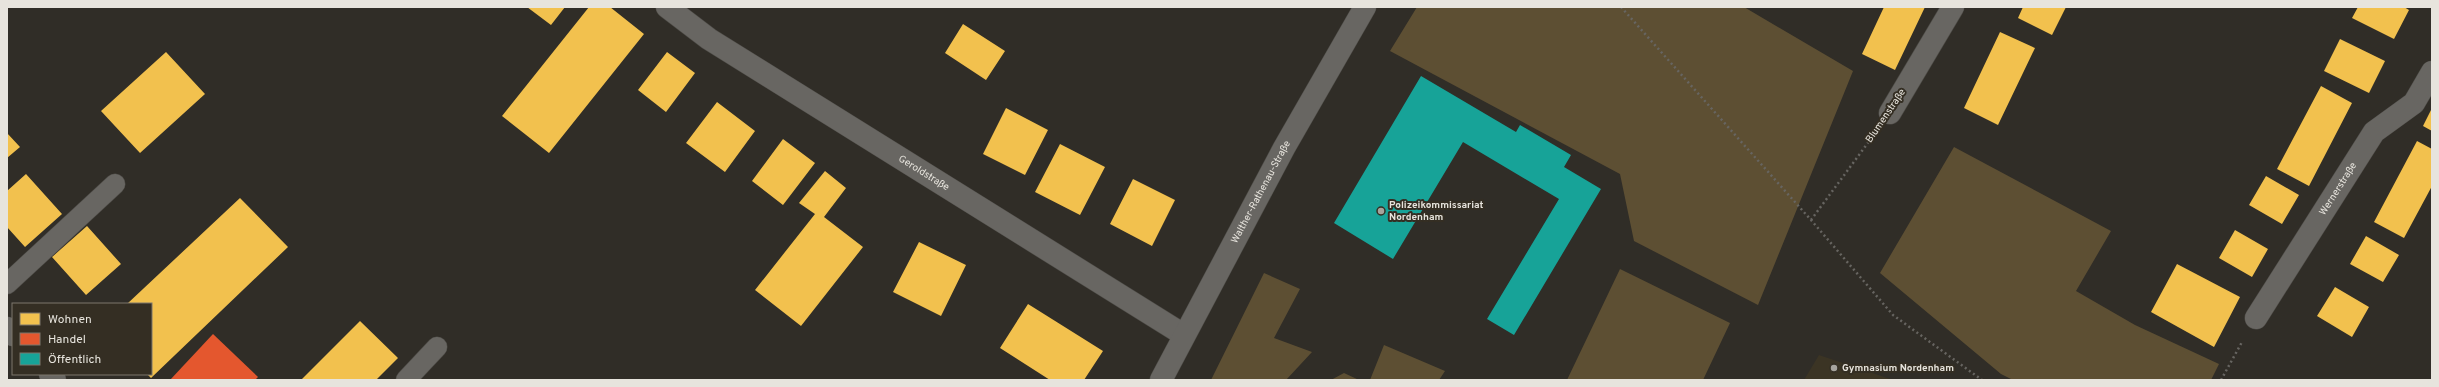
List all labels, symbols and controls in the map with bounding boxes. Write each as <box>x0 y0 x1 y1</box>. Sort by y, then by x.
street label: Blumenstraße <box>1863 86 1909 146</box>
street label: Walther-Rathenau-Straße <box>1228 138 1293 246</box>
street label: Geroldstraße <box>896 152 952 194</box>
street label: Wernerstraße <box>2316 160 2360 218</box>
place label: Polizeikommissariat Nordenham <box>1389 199 1483 224</box>
marker: Polizeikommissariat Nordenham <box>1376 206 1386 216</box>
legend <box>12 303 152 375</box>
text: Wohnen <box>48 312 92 328</box>
text: Handel <box>48 332 86 348</box>
text: Öffentlich <box>48 352 101 368</box>
place label: Gymnasium Nordenham <box>1842 362 1954 375</box>
marker: Gymnasium Nordenham <box>1829 363 1839 373</box>

